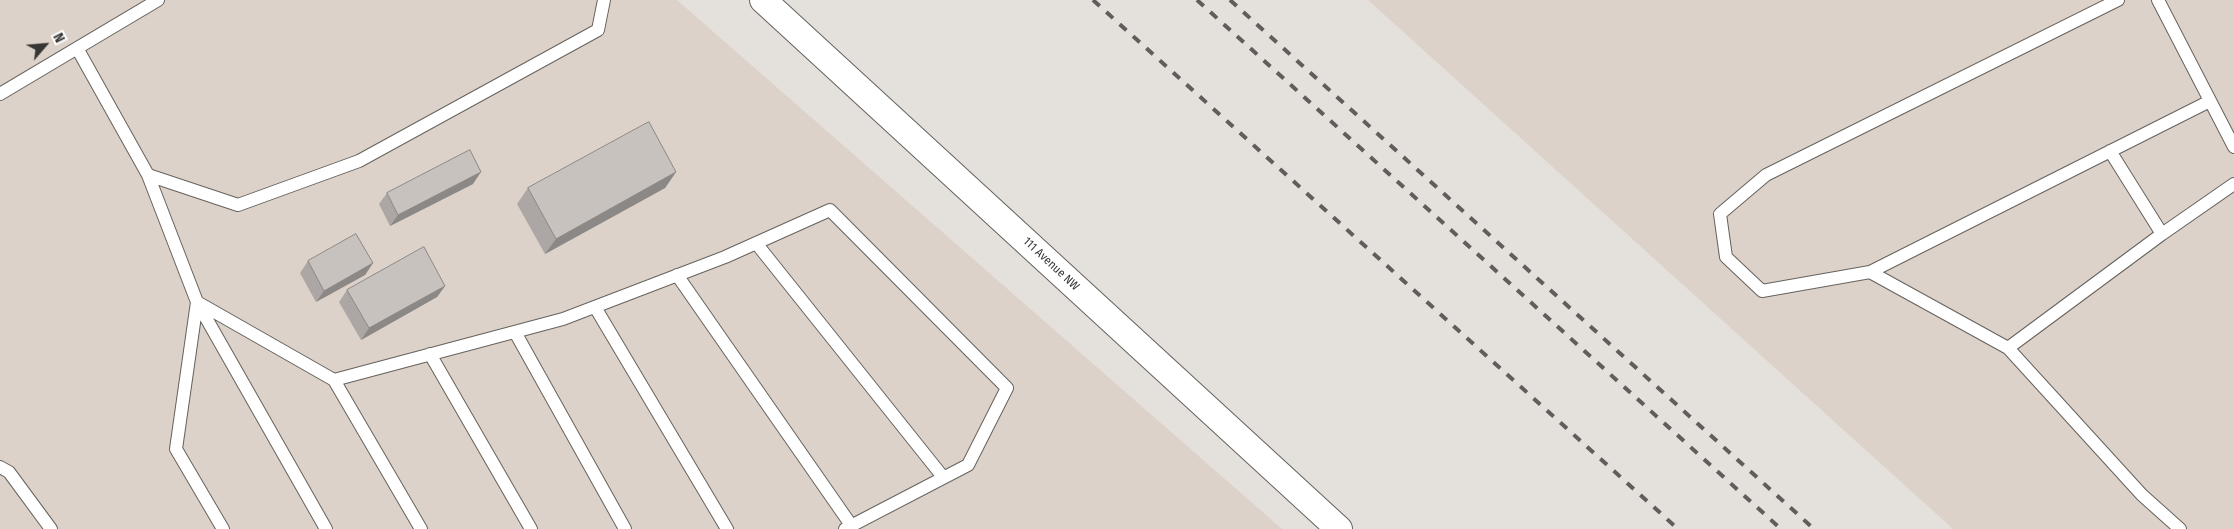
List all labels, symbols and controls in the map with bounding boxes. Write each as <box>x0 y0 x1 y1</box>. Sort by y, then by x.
north arrow <box>20 20 70 70</box>
text: N <box>49 30 68 46</box>
street label: 111 Avenue NW <box>1020 234 1082 294</box>

